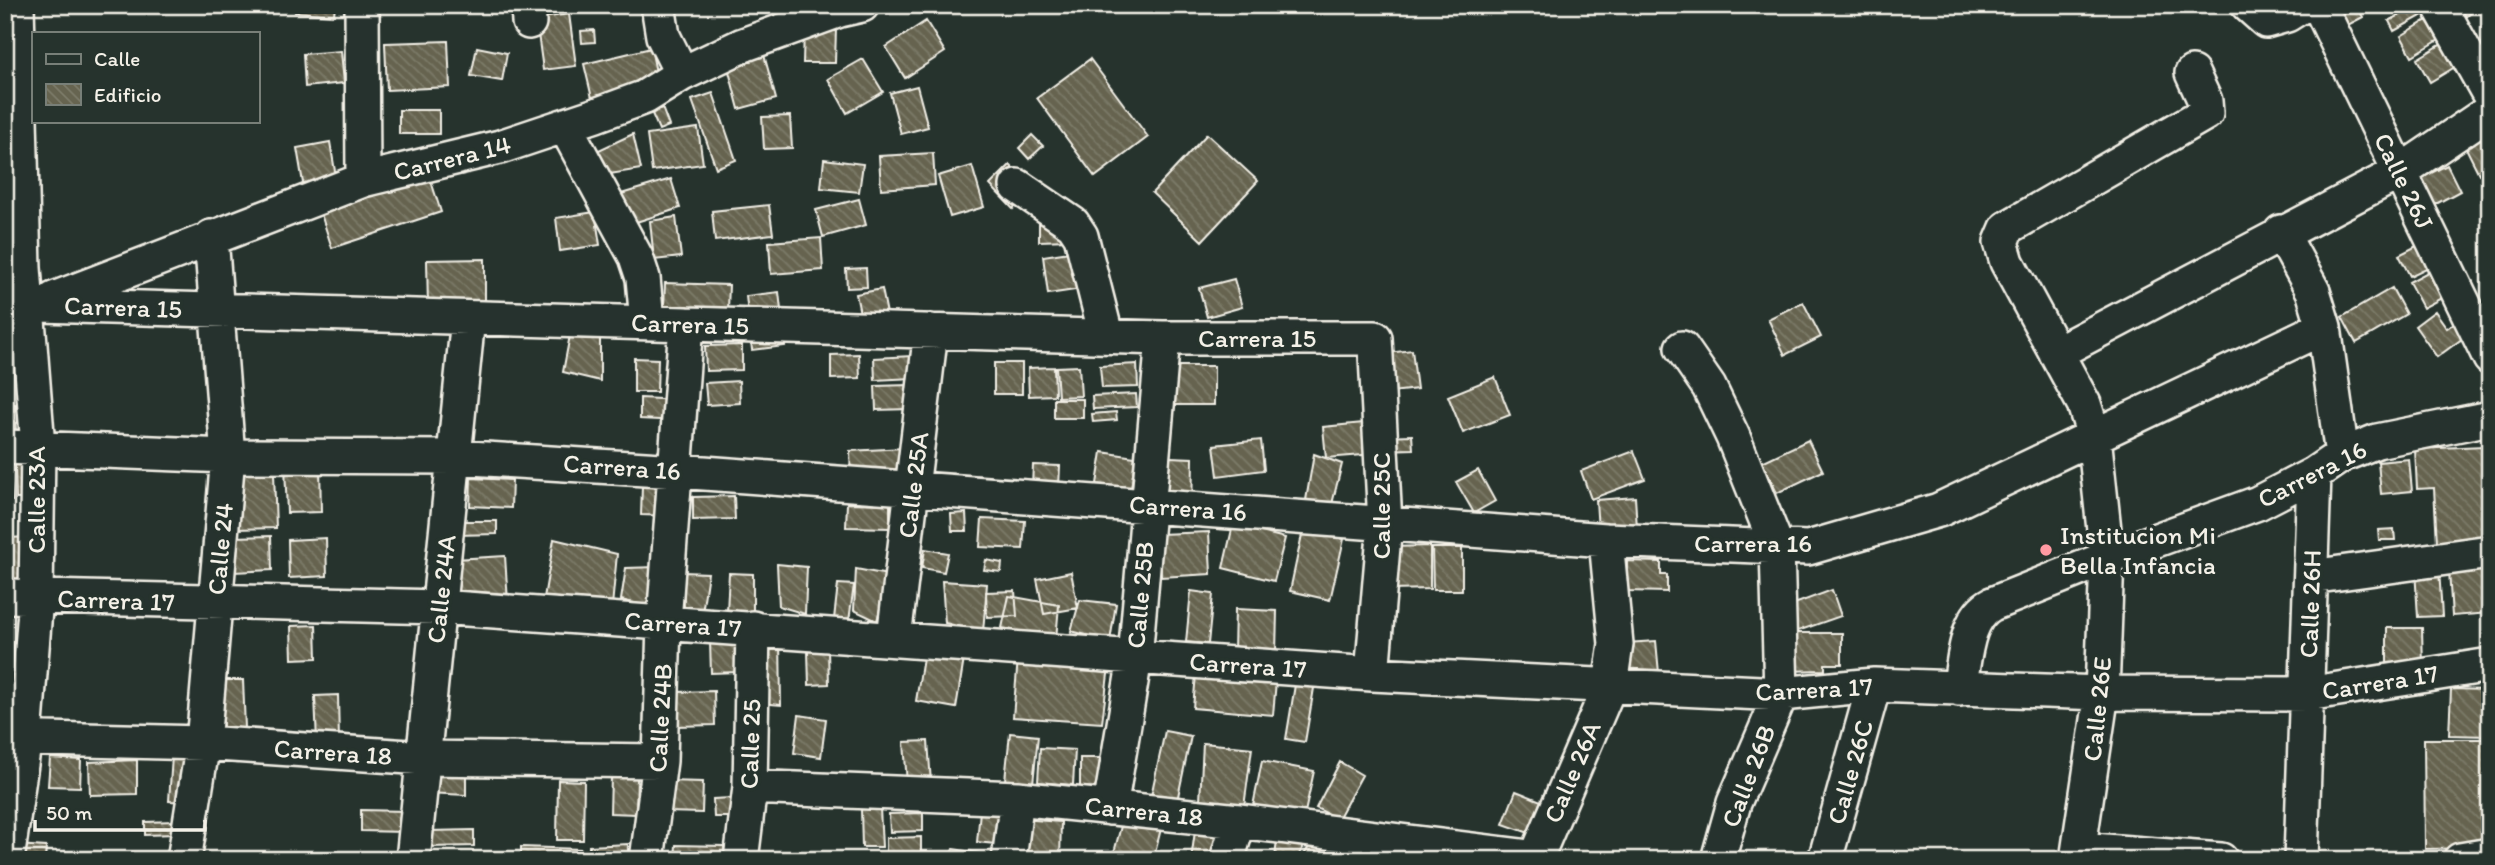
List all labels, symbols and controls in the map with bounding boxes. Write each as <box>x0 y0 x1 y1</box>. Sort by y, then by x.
legend <box>32 32 259 122</box>
text: Calle <box>94 46 140 71</box>
text: Edificio <box>94 82 162 107</box>
street label: Carrera 14 <box>390 128 514 188</box>
street label: Calle 26J <box>2367 128 2441 235</box>
street label: Carrera 15 <box>63 289 183 325</box>
street label: Carrera 15 <box>630 306 750 342</box>
street label: Carrera 15 <box>1198 322 1316 354</box>
street label: Calle 25A <box>891 430 935 540</box>
street label: Carrera 16 <box>2252 433 2372 515</box>
street label: Calle 23A <box>20 446 52 554</box>
street label: Carrera 16 <box>562 447 682 487</box>
street label: Calle 25C <box>1365 452 1397 560</box>
street label: Carrera 16 <box>1128 488 1248 528</box>
street label: Calle 24 <box>200 501 240 596</box>
place label: Institucion Mi Bella Infancia <box>2060 519 2216 581</box>
street label: Carrera 16 <box>1694 527 1812 559</box>
street label: Calle 24A <box>419 533 463 645</box>
street label: Calle 25B <box>1119 540 1161 650</box>
marker: Institucion Mi Bella Infancia <box>2038 542 2054 558</box>
street label: Calle 26H <box>2292 549 2328 659</box>
street label: Carrera 17 <box>57 582 175 618</box>
street label: Carrera 17 <box>623 604 743 644</box>
street label: Carrera 17 <box>1188 645 1308 685</box>
street label: Calle 26E <box>2076 655 2118 763</box>
street label: Carrera 17 <box>2320 657 2441 707</box>
street label: Calle 24B <box>641 663 679 773</box>
street label: Carrera 17 <box>1755 670 1874 708</box>
street label: Calle 25 <box>732 698 768 790</box>
street label: Calle 26A <box>1536 716 1608 828</box>
street label: Calle 26C <box>1820 716 1880 828</box>
street label: Calle 26B <box>1714 720 1782 832</box>
street label: Carrera 18 <box>273 732 393 772</box>
scale bar <box>35 788 205 832</box>
street label: Carrera 18 <box>1083 789 1205 833</box>
text: 50 m <box>46 800 93 825</box>

